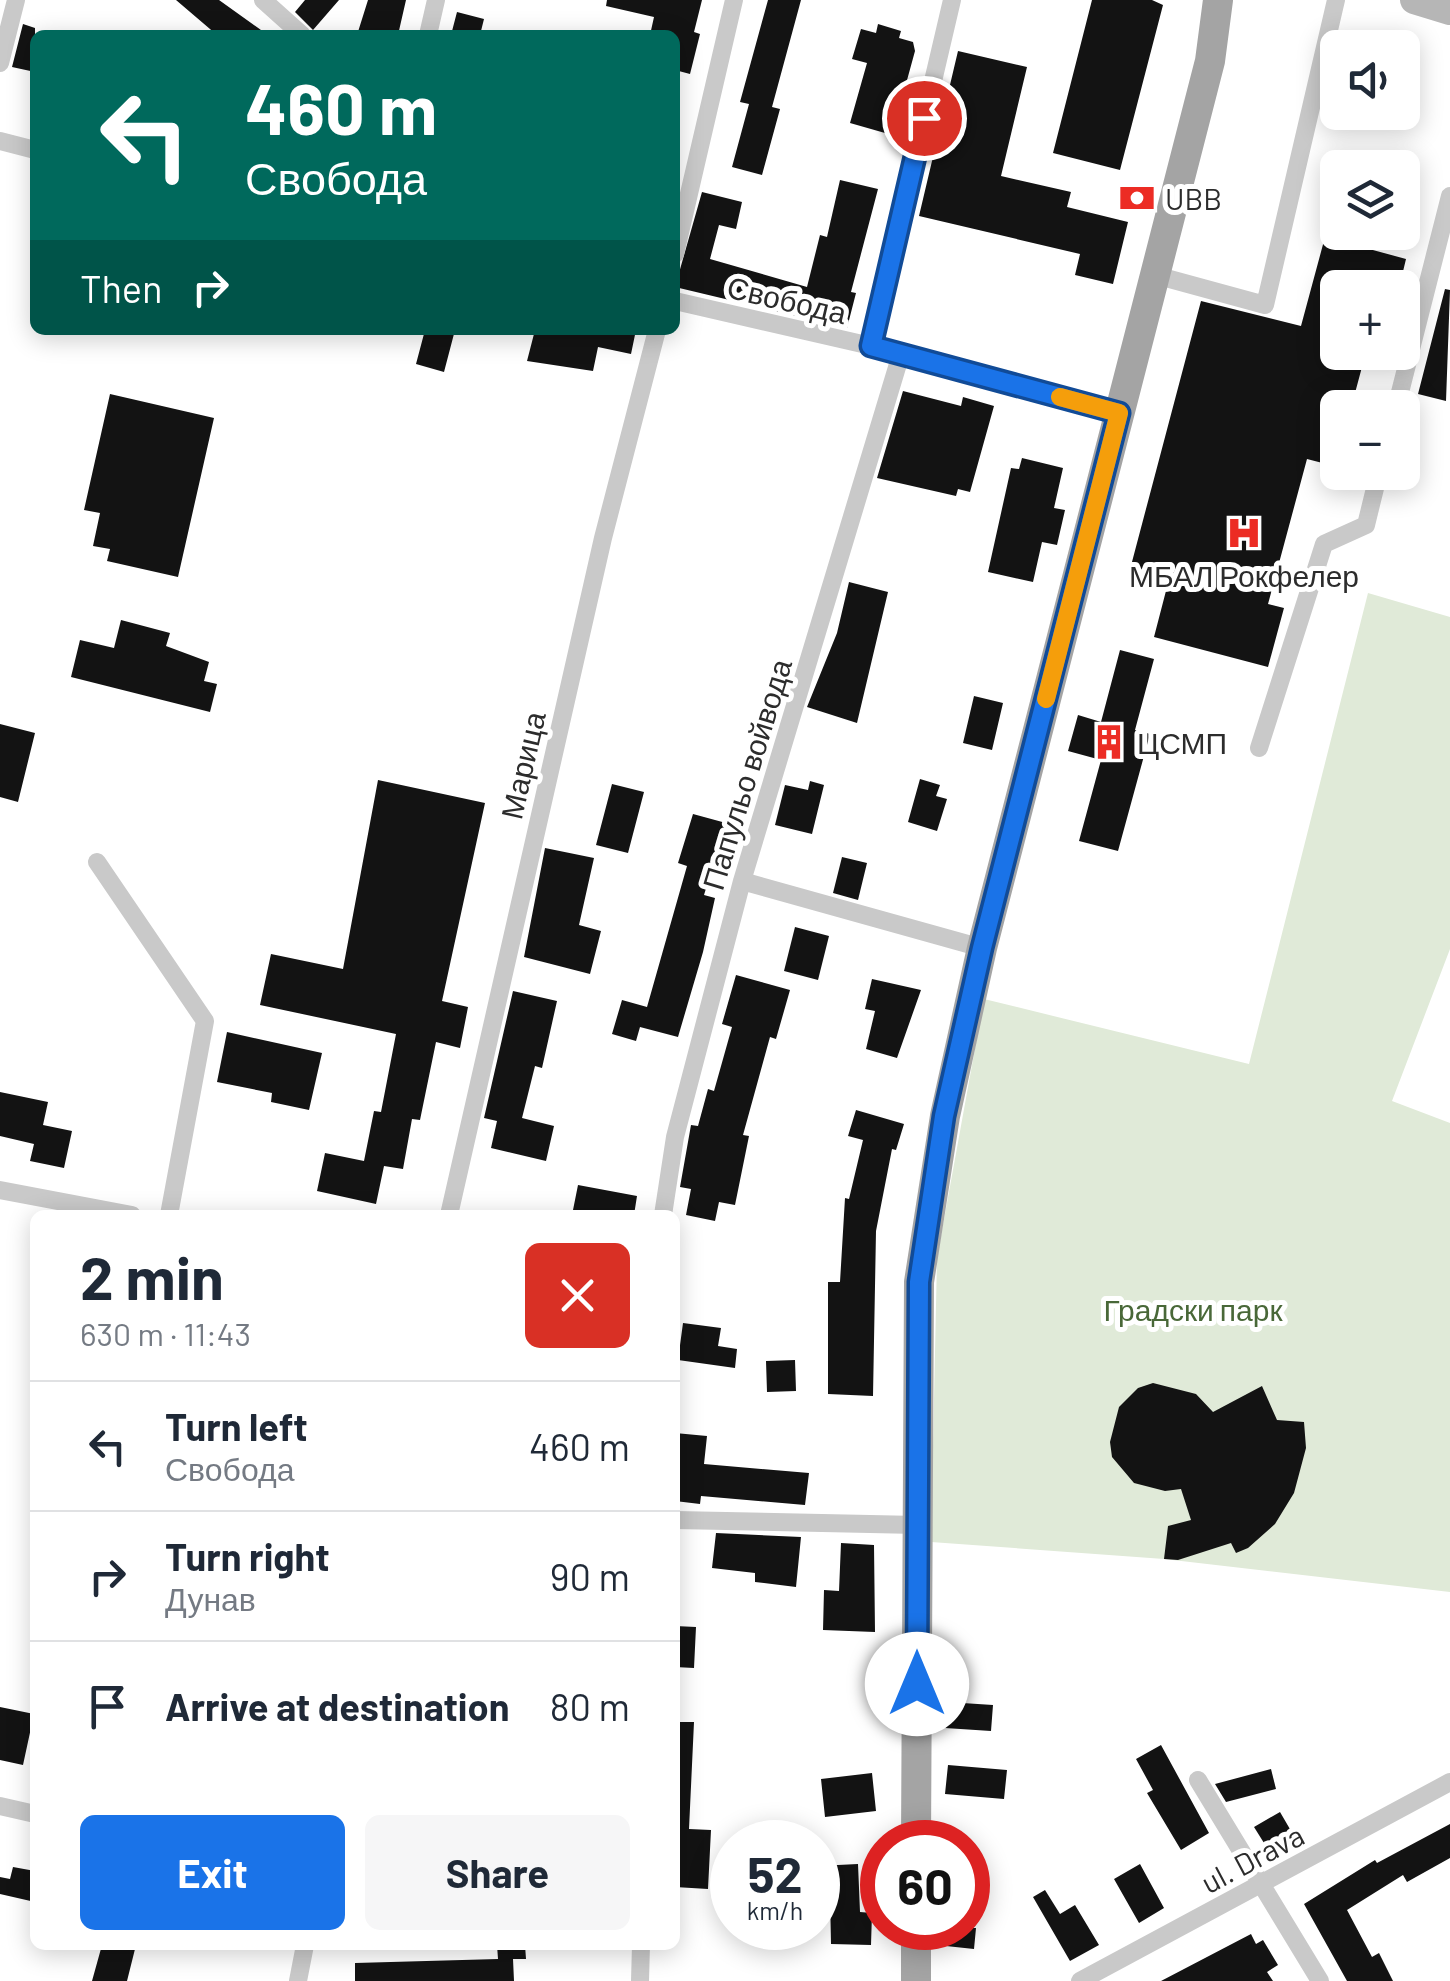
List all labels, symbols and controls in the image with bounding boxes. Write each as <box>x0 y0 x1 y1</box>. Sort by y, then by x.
map controls <box>1320 30 1420 490</box>
button: sound <box>1320 30 1420 130</box>
text: 460 m <box>245 65 437 149</box>
icon: left <box>80 70 210 200</box>
pin <box>882 76 967 161</box>
icon: arrive <box>897 91 952 146</box>
text: Свобода <box>245 150 427 204</box>
button: layers <box>1320 150 1420 250</box>
bank icon: UBB <box>1118 179 1156 217</box>
place label: UBB <box>1165 180 1222 216</box>
icon: right <box>183 260 238 315</box>
text: Then <box>80 265 163 311</box>
street label: Свобода <box>724 268 850 330</box>
button: + <box>1320 270 1420 370</box>
button: − <box>1320 390 1420 490</box>
hospital icon: МБАЛ Рокфелер <box>1225 514 1263 552</box>
place label: МБАЛ Рокфелер <box>1129 557 1359 593</box>
street label: Папульо войвода <box>694 654 798 894</box>
street label: Марица <box>492 707 552 822</box>
building icon: ЦСМП <box>1090 723 1128 761</box>
place label: ЦСМП <box>1137 724 1227 760</box>
text: 2 min <box>80 1240 224 1312</box>
button: close <box>525 1243 630 1348</box>
park label: Градски парк <box>1103 1291 1283 1327</box>
text: 630 m · 11:43 <box>80 1314 251 1352</box>
text: Turn left <box>165 1403 308 1449</box>
icon: left <box>80 1419 135 1474</box>
text: 460 m <box>529 1423 630 1469</box>
text: Свобода <box>165 1449 294 1487</box>
text: Turn right <box>165 1533 330 1579</box>
icon: right <box>80 1549 135 1604</box>
text: 90 m <box>550 1553 630 1599</box>
text: Дунав <box>165 1579 256 1617</box>
position arrow <box>865 1632 969 1736</box>
icon: arrive <box>80 1679 135 1734</box>
text: Arrive at destination <box>165 1683 510 1729</box>
text: 80 m <box>550 1683 630 1729</box>
button: Exit <box>80 1815 345 1930</box>
button: Share <box>365 1815 630 1930</box>
street label: ul. Drava <box>1194 1816 1310 1900</box>
speed limit sign: 60 <box>860 1820 990 1950</box>
text: 52 <box>748 1843 802 1903</box>
text: km/h <box>747 1895 803 1925</box>

